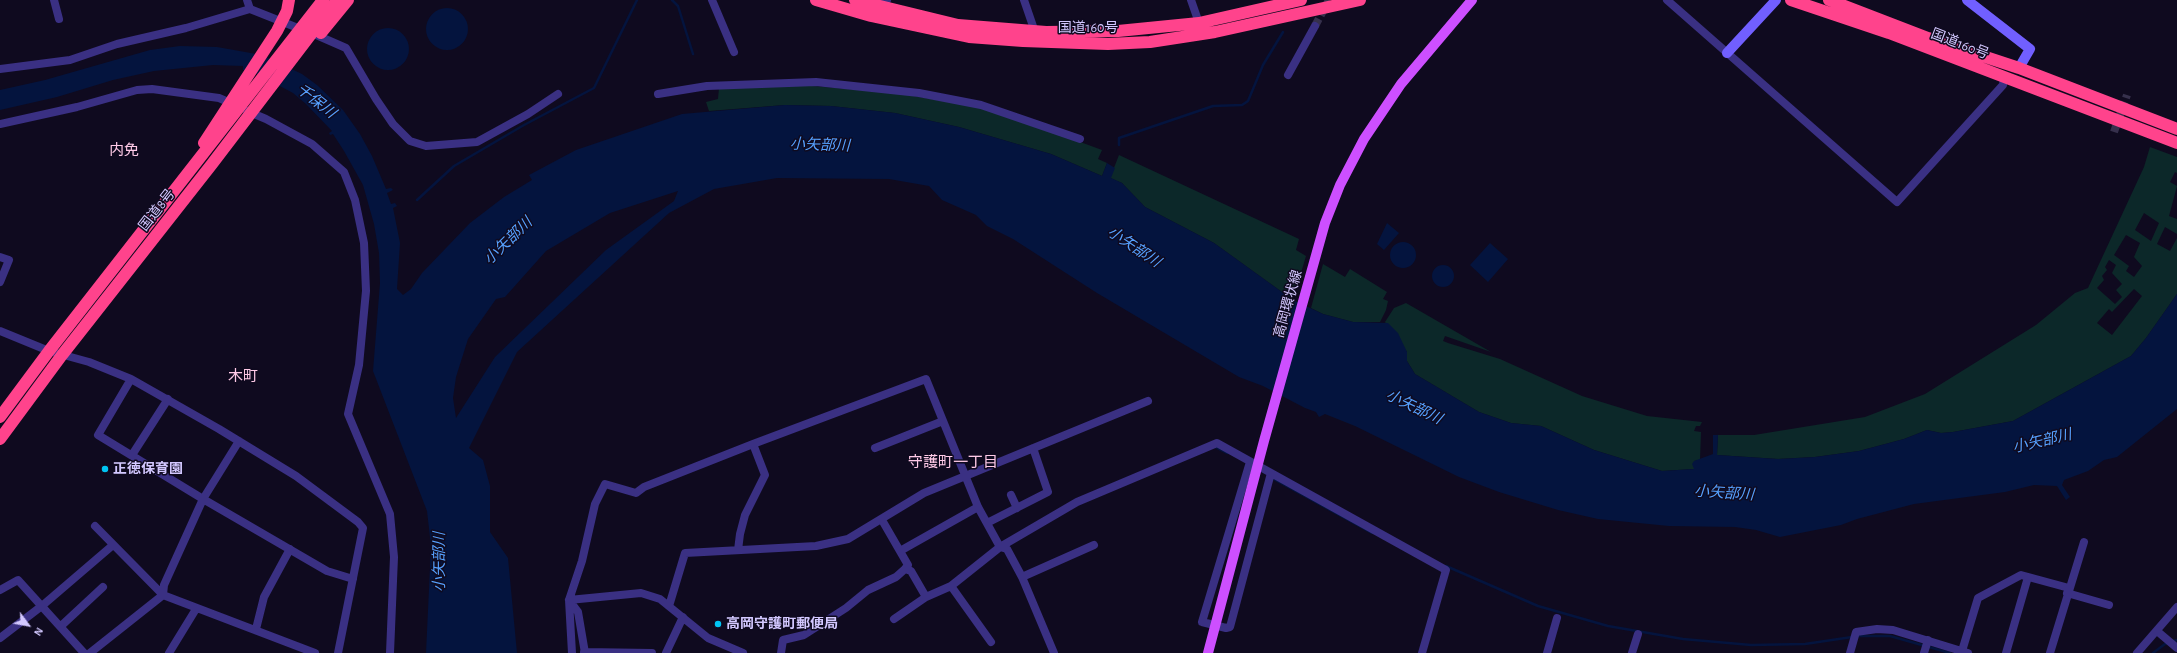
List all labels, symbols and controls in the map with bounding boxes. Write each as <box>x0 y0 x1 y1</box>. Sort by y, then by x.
street label: 国道160号 <box>1058 20 1118 36</box>
street label: 国道160号 <box>1929 25 1991 63</box>
water label: 千保川 <box>293 80 339 122</box>
water label: 小矢部川 <box>790 135 850 155</box>
district label: 内免 <box>109 141 139 159</box>
street label: 国道8号 <box>135 186 179 234</box>
water label: 小矢部川 <box>480 214 536 268</box>
water label: 小矢部川 <box>1104 223 1164 271</box>
street label: 高岡環状線 <box>1270 268 1306 340</box>
district label: 木町 <box>228 367 258 385</box>
water label: 小矢部川 <box>1383 386 1445 428</box>
water label: 小矢部川 <box>2011 425 2073 457</box>
district label: 守護町一丁目 <box>908 453 998 471</box>
place label: 正徳保育園 <box>113 461 183 477</box>
marker: 正徳保育園 <box>100 464 110 474</box>
water label: 小矢部川 <box>1693 482 1755 504</box>
water label: 小矢部川 <box>430 532 448 592</box>
north arrow <box>8 605 48 645</box>
place label: 高岡守護町郵便局 <box>726 616 838 632</box>
marker: 高岡守護町郵便局 <box>713 619 723 629</box>
text: N <box>32 625 45 638</box>

